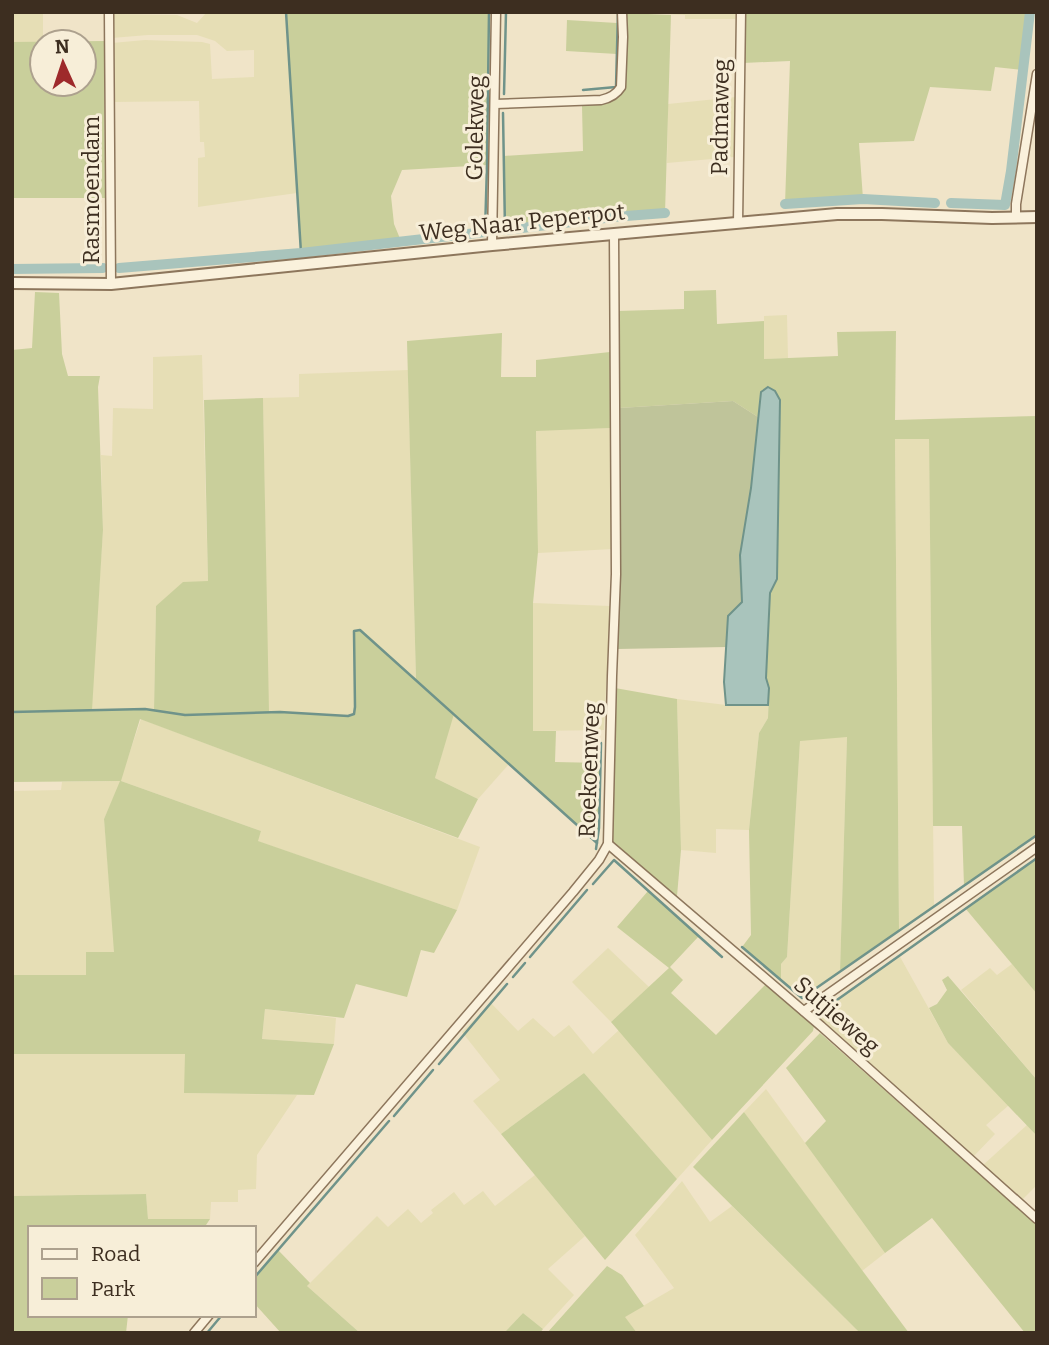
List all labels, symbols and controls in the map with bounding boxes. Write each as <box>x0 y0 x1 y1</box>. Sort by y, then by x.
north arrow <box>28 28 98 98</box>
text: N <box>54 35 70 58</box>
street label: Padmaweg <box>705 58 735 176</box>
street label: Golekweg <box>460 75 490 181</box>
street label: Rasmoendam <box>77 116 105 264</box>
street label: Weg Naar Peperpot <box>418 197 626 247</box>
street label: Roekoenweg <box>573 701 605 838</box>
street label: Sutjieweg <box>788 970 886 1060</box>
legend <box>28 1226 256 1317</box>
text: Road <box>91 1241 140 1267</box>
text: Park <box>91 1276 135 1302</box>

